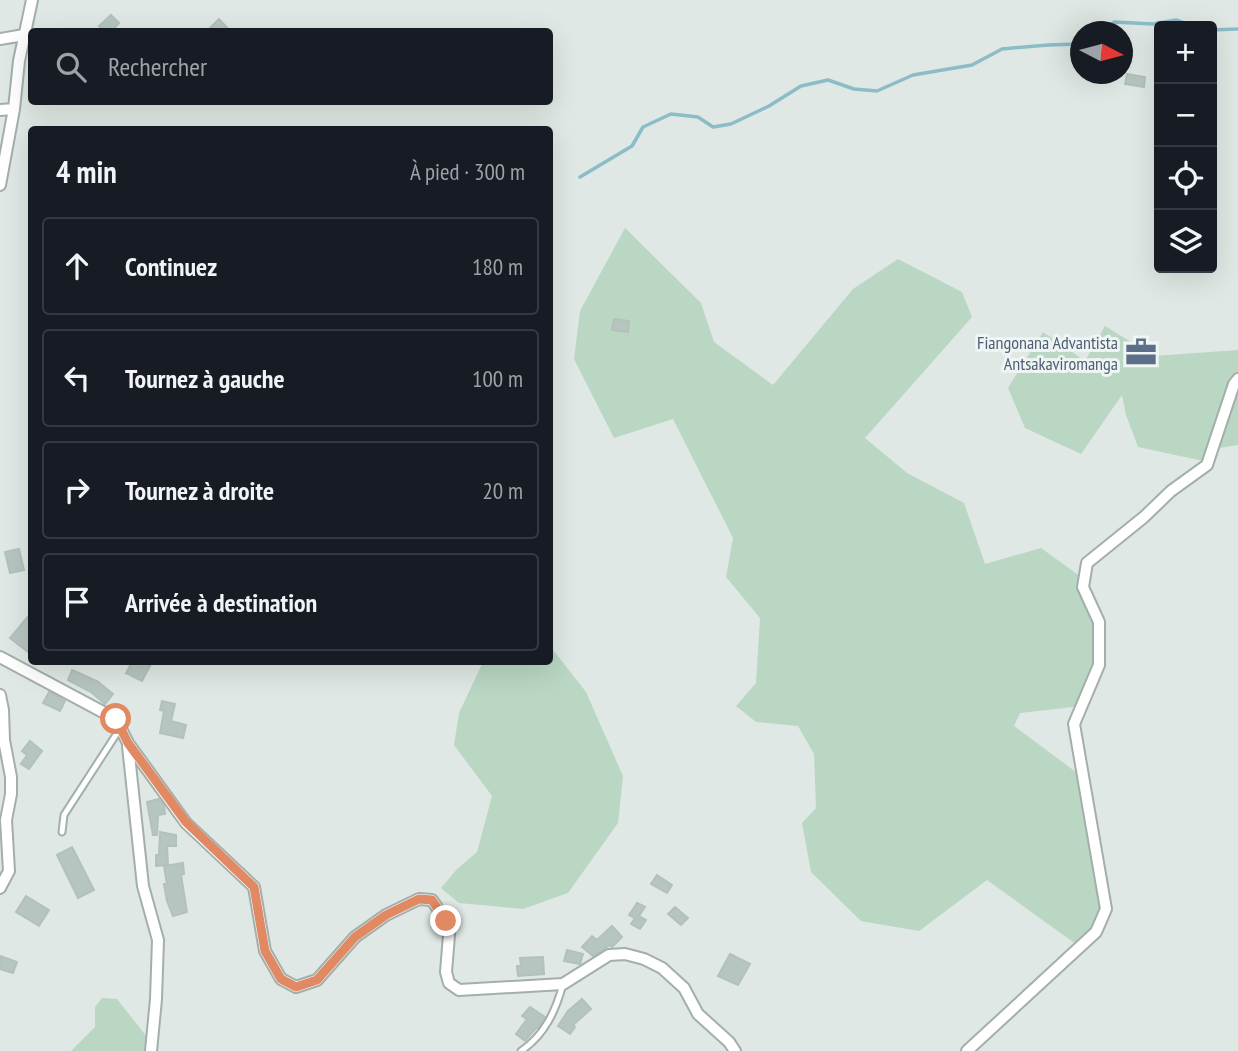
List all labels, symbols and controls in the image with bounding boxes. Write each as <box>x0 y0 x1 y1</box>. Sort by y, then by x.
north arrow <box>1070 21 1133 84</box>
map controls <box>1154 21 1217 273</box>
button: + <box>1154 21 1217 84</box>
search box <box>28 28 553 105</box>
icon: search <box>52 48 90 86</box>
text: Rechercher <box>108 50 207 83</box>
button: − <box>1154 84 1217 147</box>
button: locate <box>1154 147 1217 210</box>
text: 4 min <box>56 152 117 191</box>
text: À pied · 300 m <box>410 157 525 186</box>
button: layers <box>1154 210 1217 273</box>
icon: ahead <box>58 247 96 285</box>
text: Continuez <box>125 250 217 283</box>
text: 180 m <box>472 252 523 281</box>
place label: Fiangonana Advantista Antsakaviromanga <box>977 331 1118 375</box>
office icon: Fiangonana Advantista Antsakaviromanga <box>1124 335 1158 369</box>
icon: left <box>58 359 96 397</box>
text: Tournez à gauche <box>125 362 285 395</box>
text: 100 m <box>472 364 523 393</box>
icon: right <box>58 471 96 509</box>
text: Tournez à droite <box>125 474 274 507</box>
text: 20 m <box>482 476 523 505</box>
icon: arrive <box>58 583 96 621</box>
text: Arrivée à destination <box>125 586 317 619</box>
route start <box>100 703 131 734</box>
route end <box>430 905 461 936</box>

